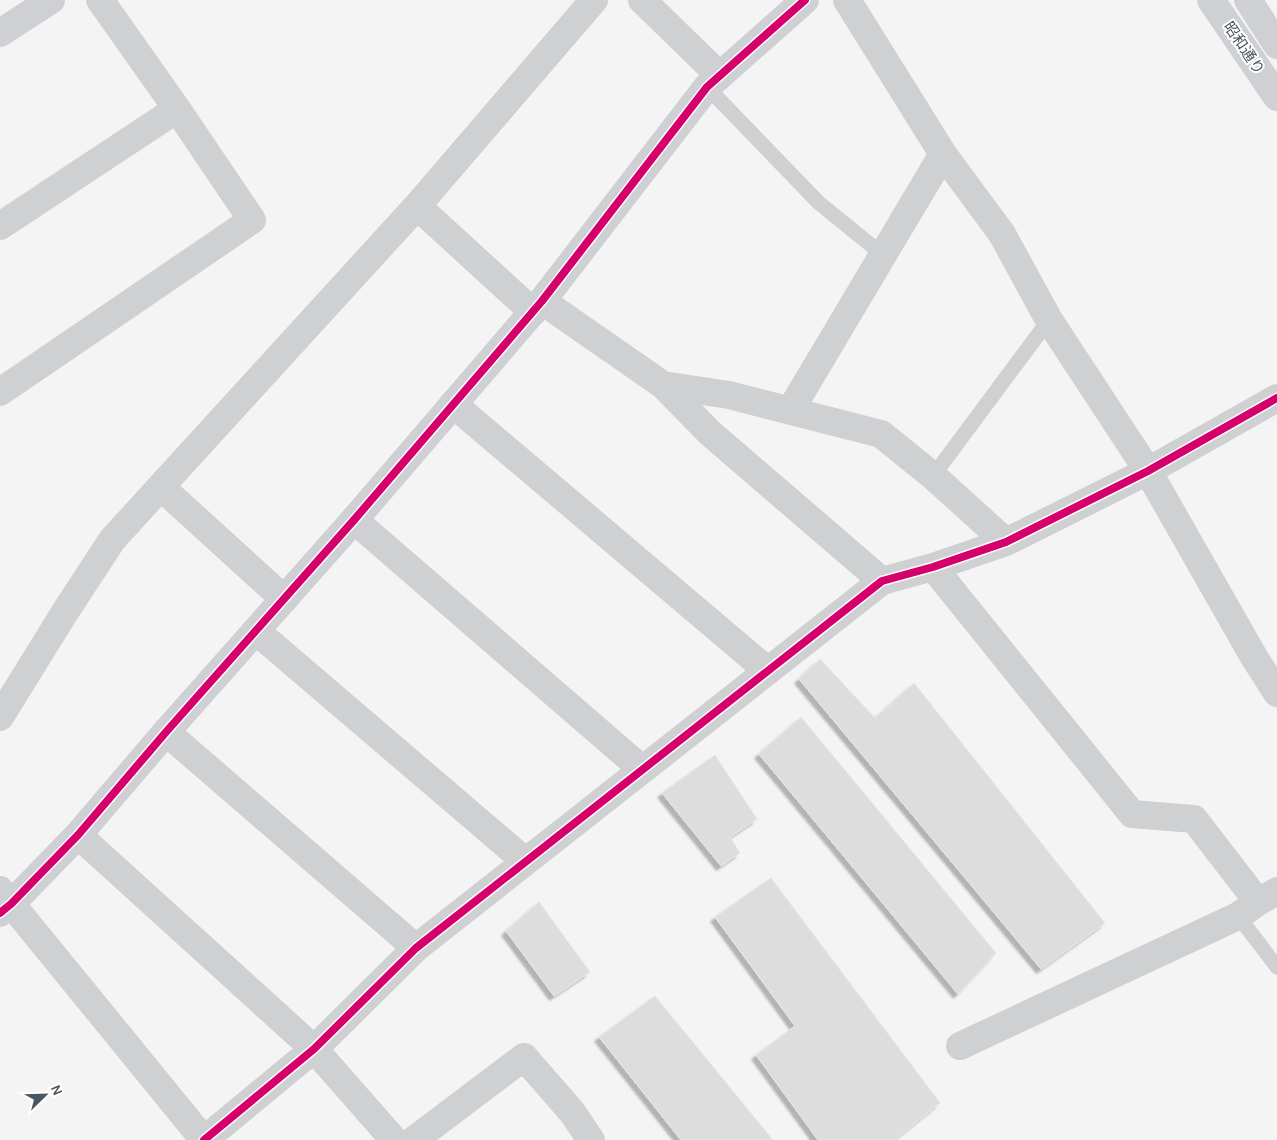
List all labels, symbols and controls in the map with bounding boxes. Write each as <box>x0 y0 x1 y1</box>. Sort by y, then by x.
street label: 昭和通り <box>1220 18 1268 78</box>
north arrow <box>20 1070 70 1120</box>
text: N <box>47 1082 66 1098</box>

